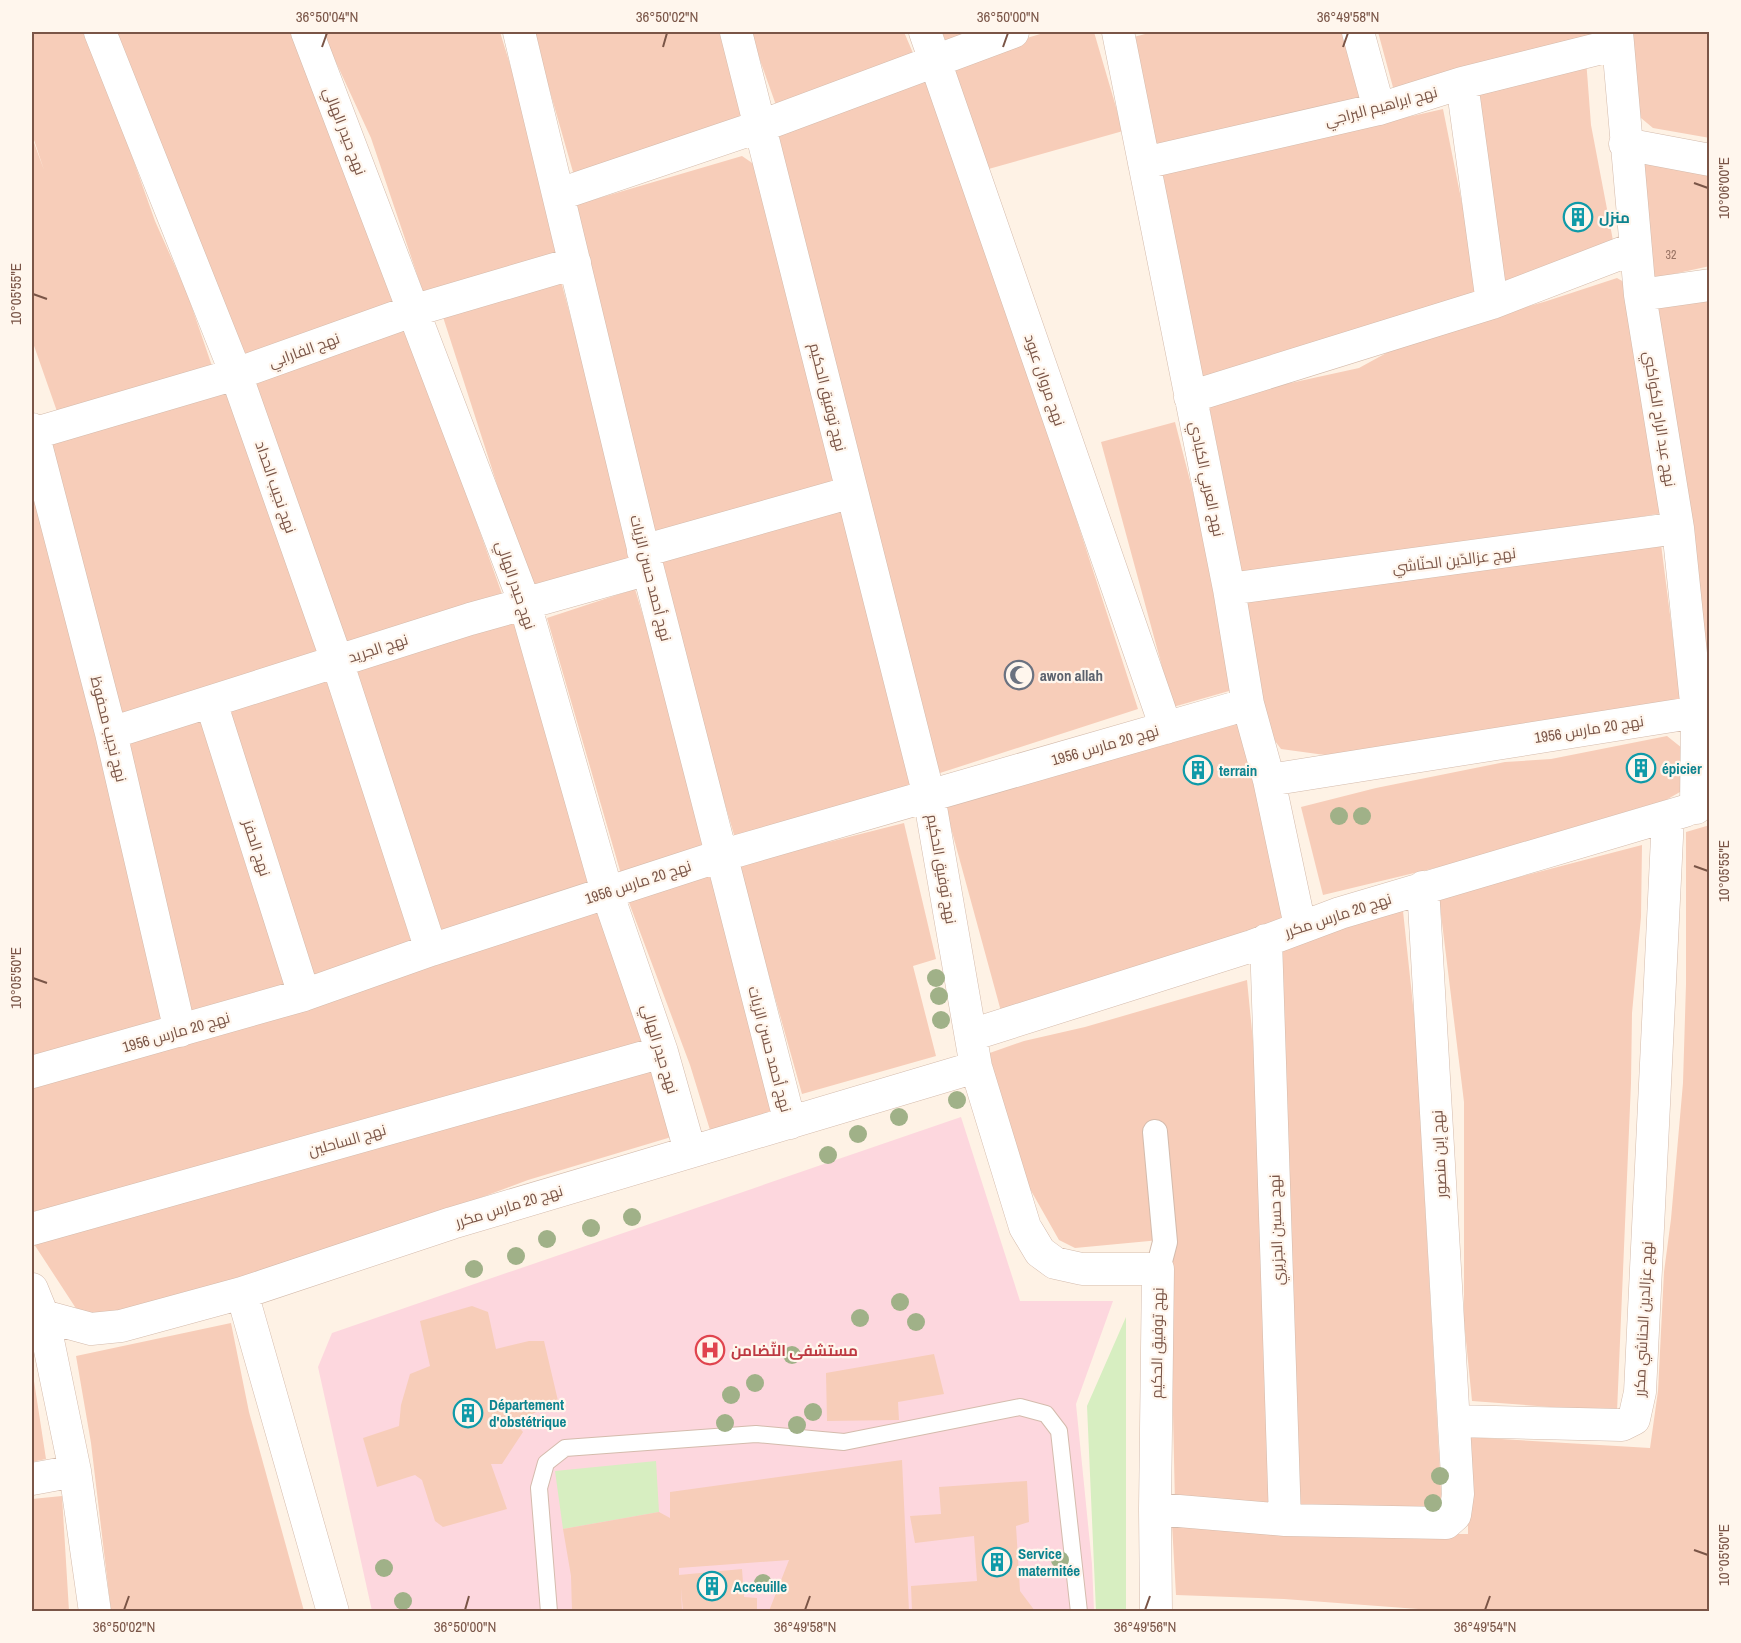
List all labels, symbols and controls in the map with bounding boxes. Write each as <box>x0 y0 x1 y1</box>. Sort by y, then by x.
text: 36°50'04"N <box>296 6 358 27</box>
text: 36°50'02"N <box>636 6 698 27</box>
text: 36°50'00"N <box>977 6 1039 27</box>
text: 36°49'58"N <box>1317 6 1379 27</box>
street label: نهج ابراهيم البراجي <box>1322 81 1440 133</box>
street label: نهج حيدر الهالي <box>317 84 371 179</box>
text: 10°06'00"E <box>1713 157 1734 219</box>
building icon: منزل <box>1562 201 1594 233</box>
place label: منزل <box>1599 207 1630 228</box>
house number: 32 <box>1666 247 1676 263</box>
text: 10°05'55"E <box>5 263 26 325</box>
street label: نهج الفارابي <box>266 327 343 374</box>
street label: نهج مروان عبود <box>1019 331 1071 429</box>
street label: نهج توفيق الحكيم <box>803 341 852 454</box>
street label: نهج عبد الراح الكواكبي <box>1637 350 1681 489</box>
street label: نهج العربي الكبادي <box>1183 420 1229 539</box>
street label: نهج نجيب الحداد <box>249 438 302 536</box>
street label: نهج أحمد حسن الزيات <box>624 513 677 644</box>
street label: نهج حيدر الهالي <box>489 538 541 633</box>
street label: نهج عزالدّين الحنّاشي <box>1391 542 1517 580</box>
street label: نهج الجريد <box>345 628 411 668</box>
mosque icon: awon allah <box>1003 659 1035 691</box>
place label: awon allah <box>1040 665 1103 686</box>
street label: نهج نجيب محفوظ <box>85 674 132 784</box>
street label: نهج 20 مارس 1956 <box>1533 710 1646 749</box>
street label: نهج 20 مارس 1956 <box>1049 720 1161 771</box>
building icon: épicier <box>1625 752 1657 784</box>
building icon: terrain <box>1182 754 1214 786</box>
place label: épicier <box>1662 758 1702 779</box>
place label: terrain <box>1219 760 1257 781</box>
street label: نهج توفيق الحكيم <box>921 812 962 926</box>
street label: نهج الحفز <box>237 816 276 879</box>
text: 10°05'55"E <box>1713 840 1734 902</box>
street label: نهج 20 مارس 1956 <box>582 855 694 910</box>
street label: نهج 20 مارس مكرر <box>1281 888 1395 943</box>
text: 10°05'50"E <box>5 947 26 1009</box>
street label: نهج أحمد حسن الزيات <box>742 984 797 1115</box>
street label: نهج حيدر الهالي <box>635 1002 684 1097</box>
street label: نهج 20 مارس 1956 <box>120 1007 232 1058</box>
street label: نهج إبن منصور <box>1426 1109 1453 1200</box>
street label: نهج الساحلين <box>306 1119 389 1162</box>
street label: نهج حسين الجزيري <box>1264 1174 1290 1286</box>
street label: نهج 20 مارس مكرر <box>452 1180 566 1234</box>
street label: نهج عزالدين الحناشي مكرر <box>1628 1241 1660 1398</box>
street label: نهج توفيق الحكيم <box>1146 1287 1169 1399</box>
hospital icon: مستشفى التّضامن <box>694 1334 726 1366</box>
place label: مستشفى التّضامن <box>731 1340 858 1361</box>
place label: Département d'obstétrique <box>489 1394 567 1432</box>
building icon: Département d'obstétrique <box>452 1397 484 1429</box>
text: 10°05'50"E <box>1713 1524 1734 1586</box>
place label: Service maternitée <box>1018 1543 1080 1581</box>
building icon: Service maternitée <box>981 1546 1013 1578</box>
building icon: Acceuille <box>696 1570 728 1602</box>
place label: Acceuille <box>733 1576 787 1597</box>
text: 36°50'02"N <box>93 1616 155 1637</box>
text: 36°50'00"N <box>434 1616 496 1637</box>
text: 36°49'58"N <box>774 1616 836 1637</box>
text: 36°49'56"N <box>1114 1616 1176 1637</box>
text: 36°49'54"N <box>1454 1616 1516 1637</box>

